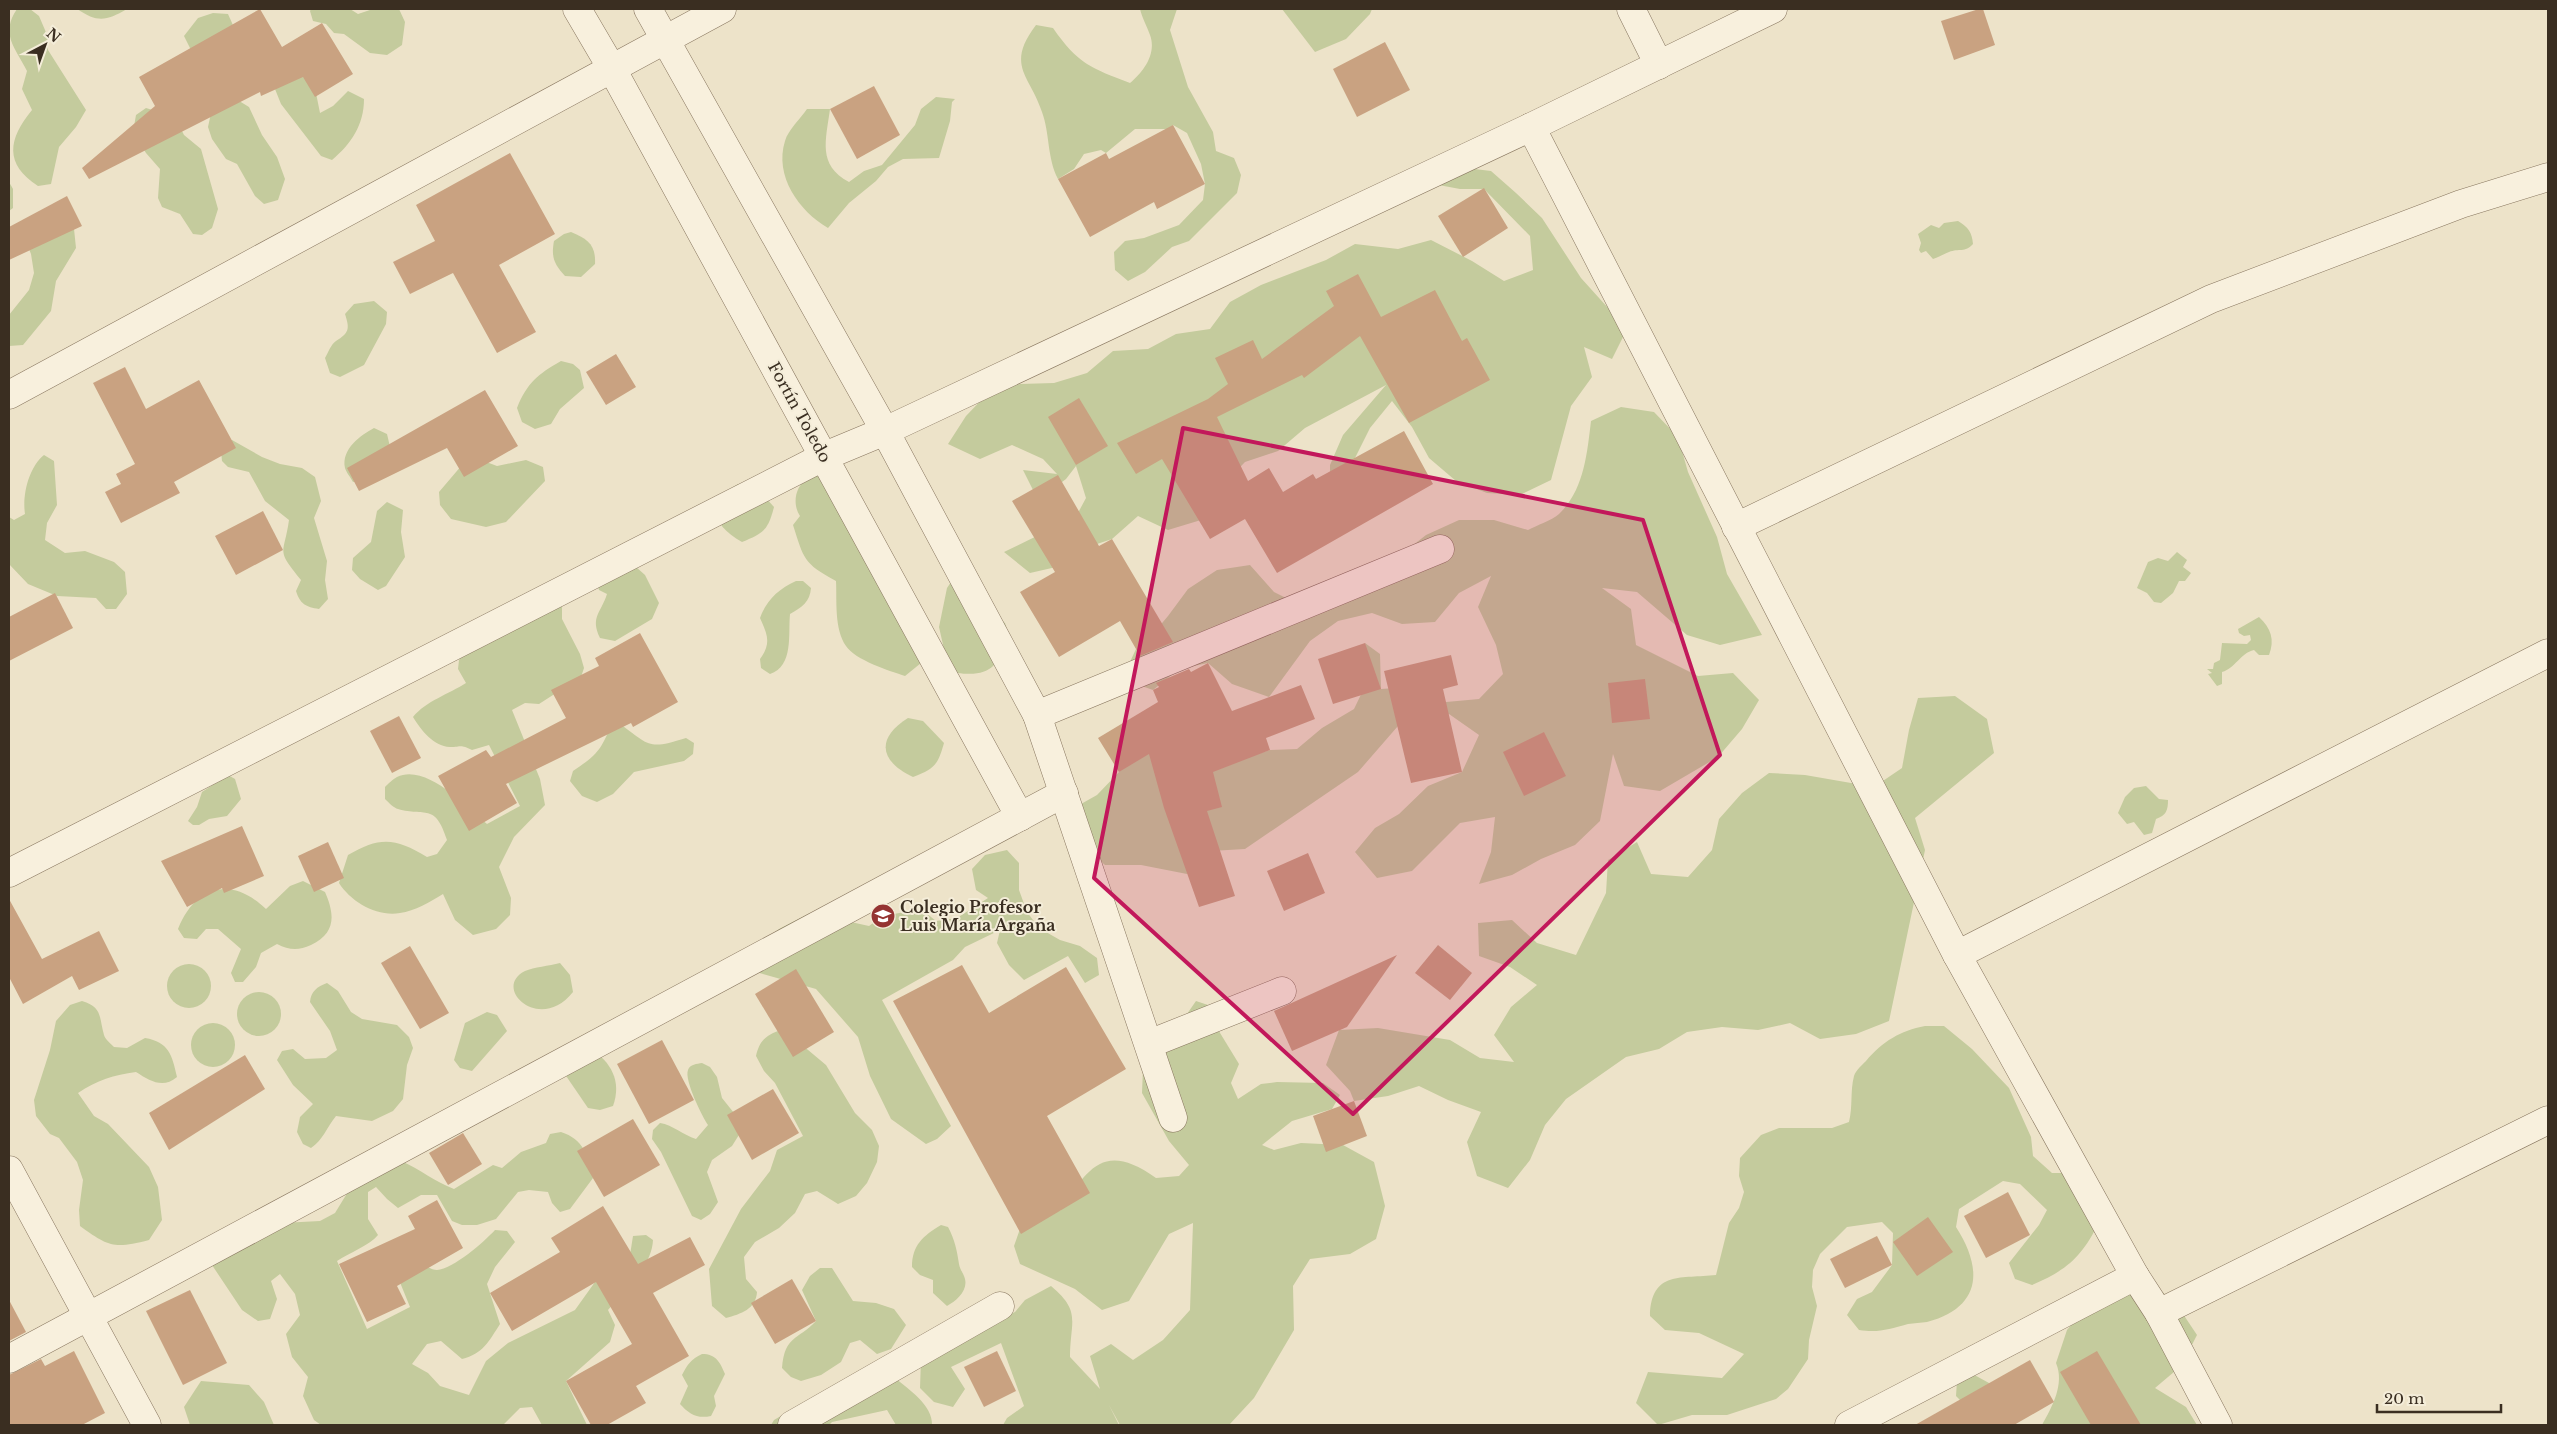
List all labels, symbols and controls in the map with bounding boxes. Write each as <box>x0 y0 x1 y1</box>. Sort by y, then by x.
north arrow <box>20 20 70 70</box>
text: N <box>43 24 64 46</box>
street label: Fortín Toledo <box>764 358 836 466</box>
place label: Colegio Profesor Luis María Argaña <box>900 897 1056 935</box>
school or university icon: Colegio Profesor Luis María Argaña <box>870 903 896 929</box>
scale bar <box>2377 1382 2501 1414</box>
text: 20 m <box>2384 1389 2424 1408</box>

